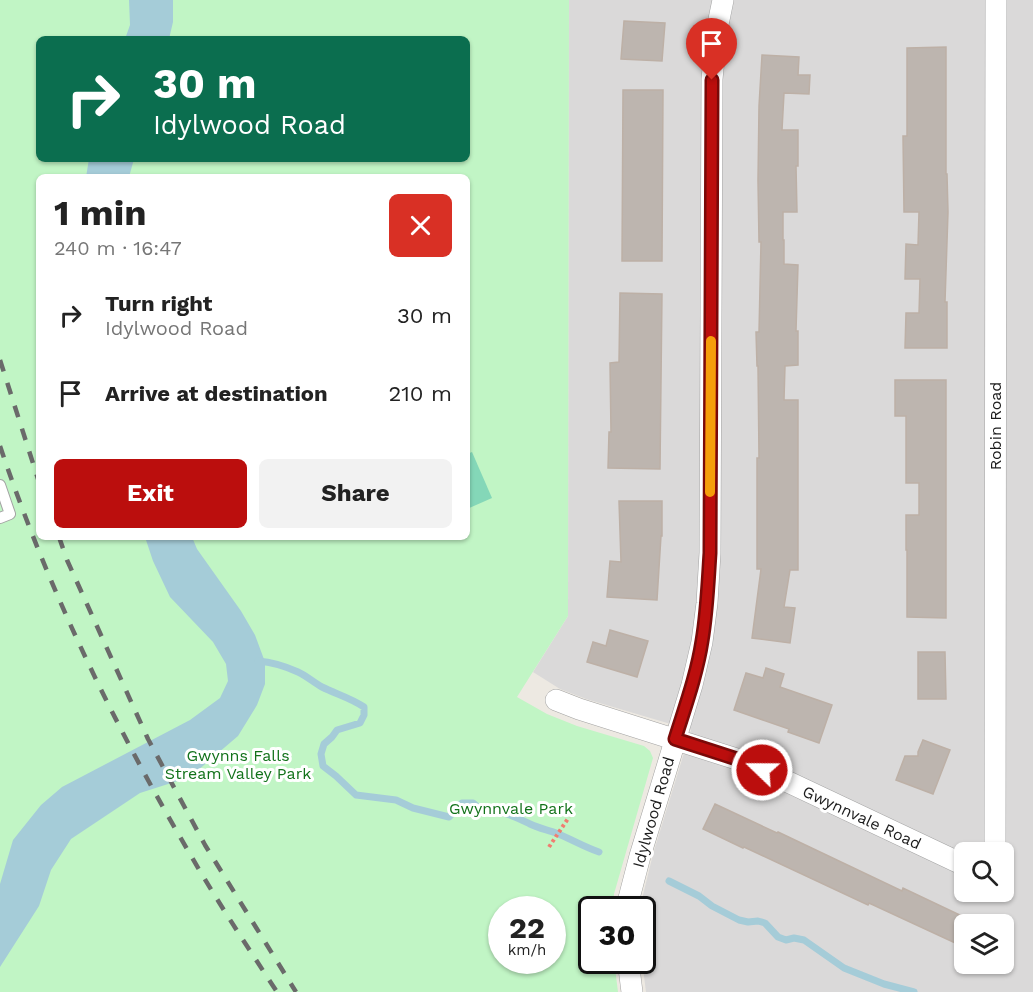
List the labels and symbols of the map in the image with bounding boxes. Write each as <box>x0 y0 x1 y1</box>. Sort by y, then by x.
pin <box>686 18 737 80</box>
street label: Robin Road <box>986 382 1005 470</box>
position arrow <box>730 738 794 802</box>
park label: Gwynns Falls Stream Valley Park <box>165 746 311 783</box>
street label: Idylwood Road <box>629 755 678 870</box>
street label: Gwynnvale Road <box>799 782 924 853</box>
park label: Gwynnvale Park <box>449 799 573 818</box>
speed limit sign: 30 <box>578 896 656 974</box>

